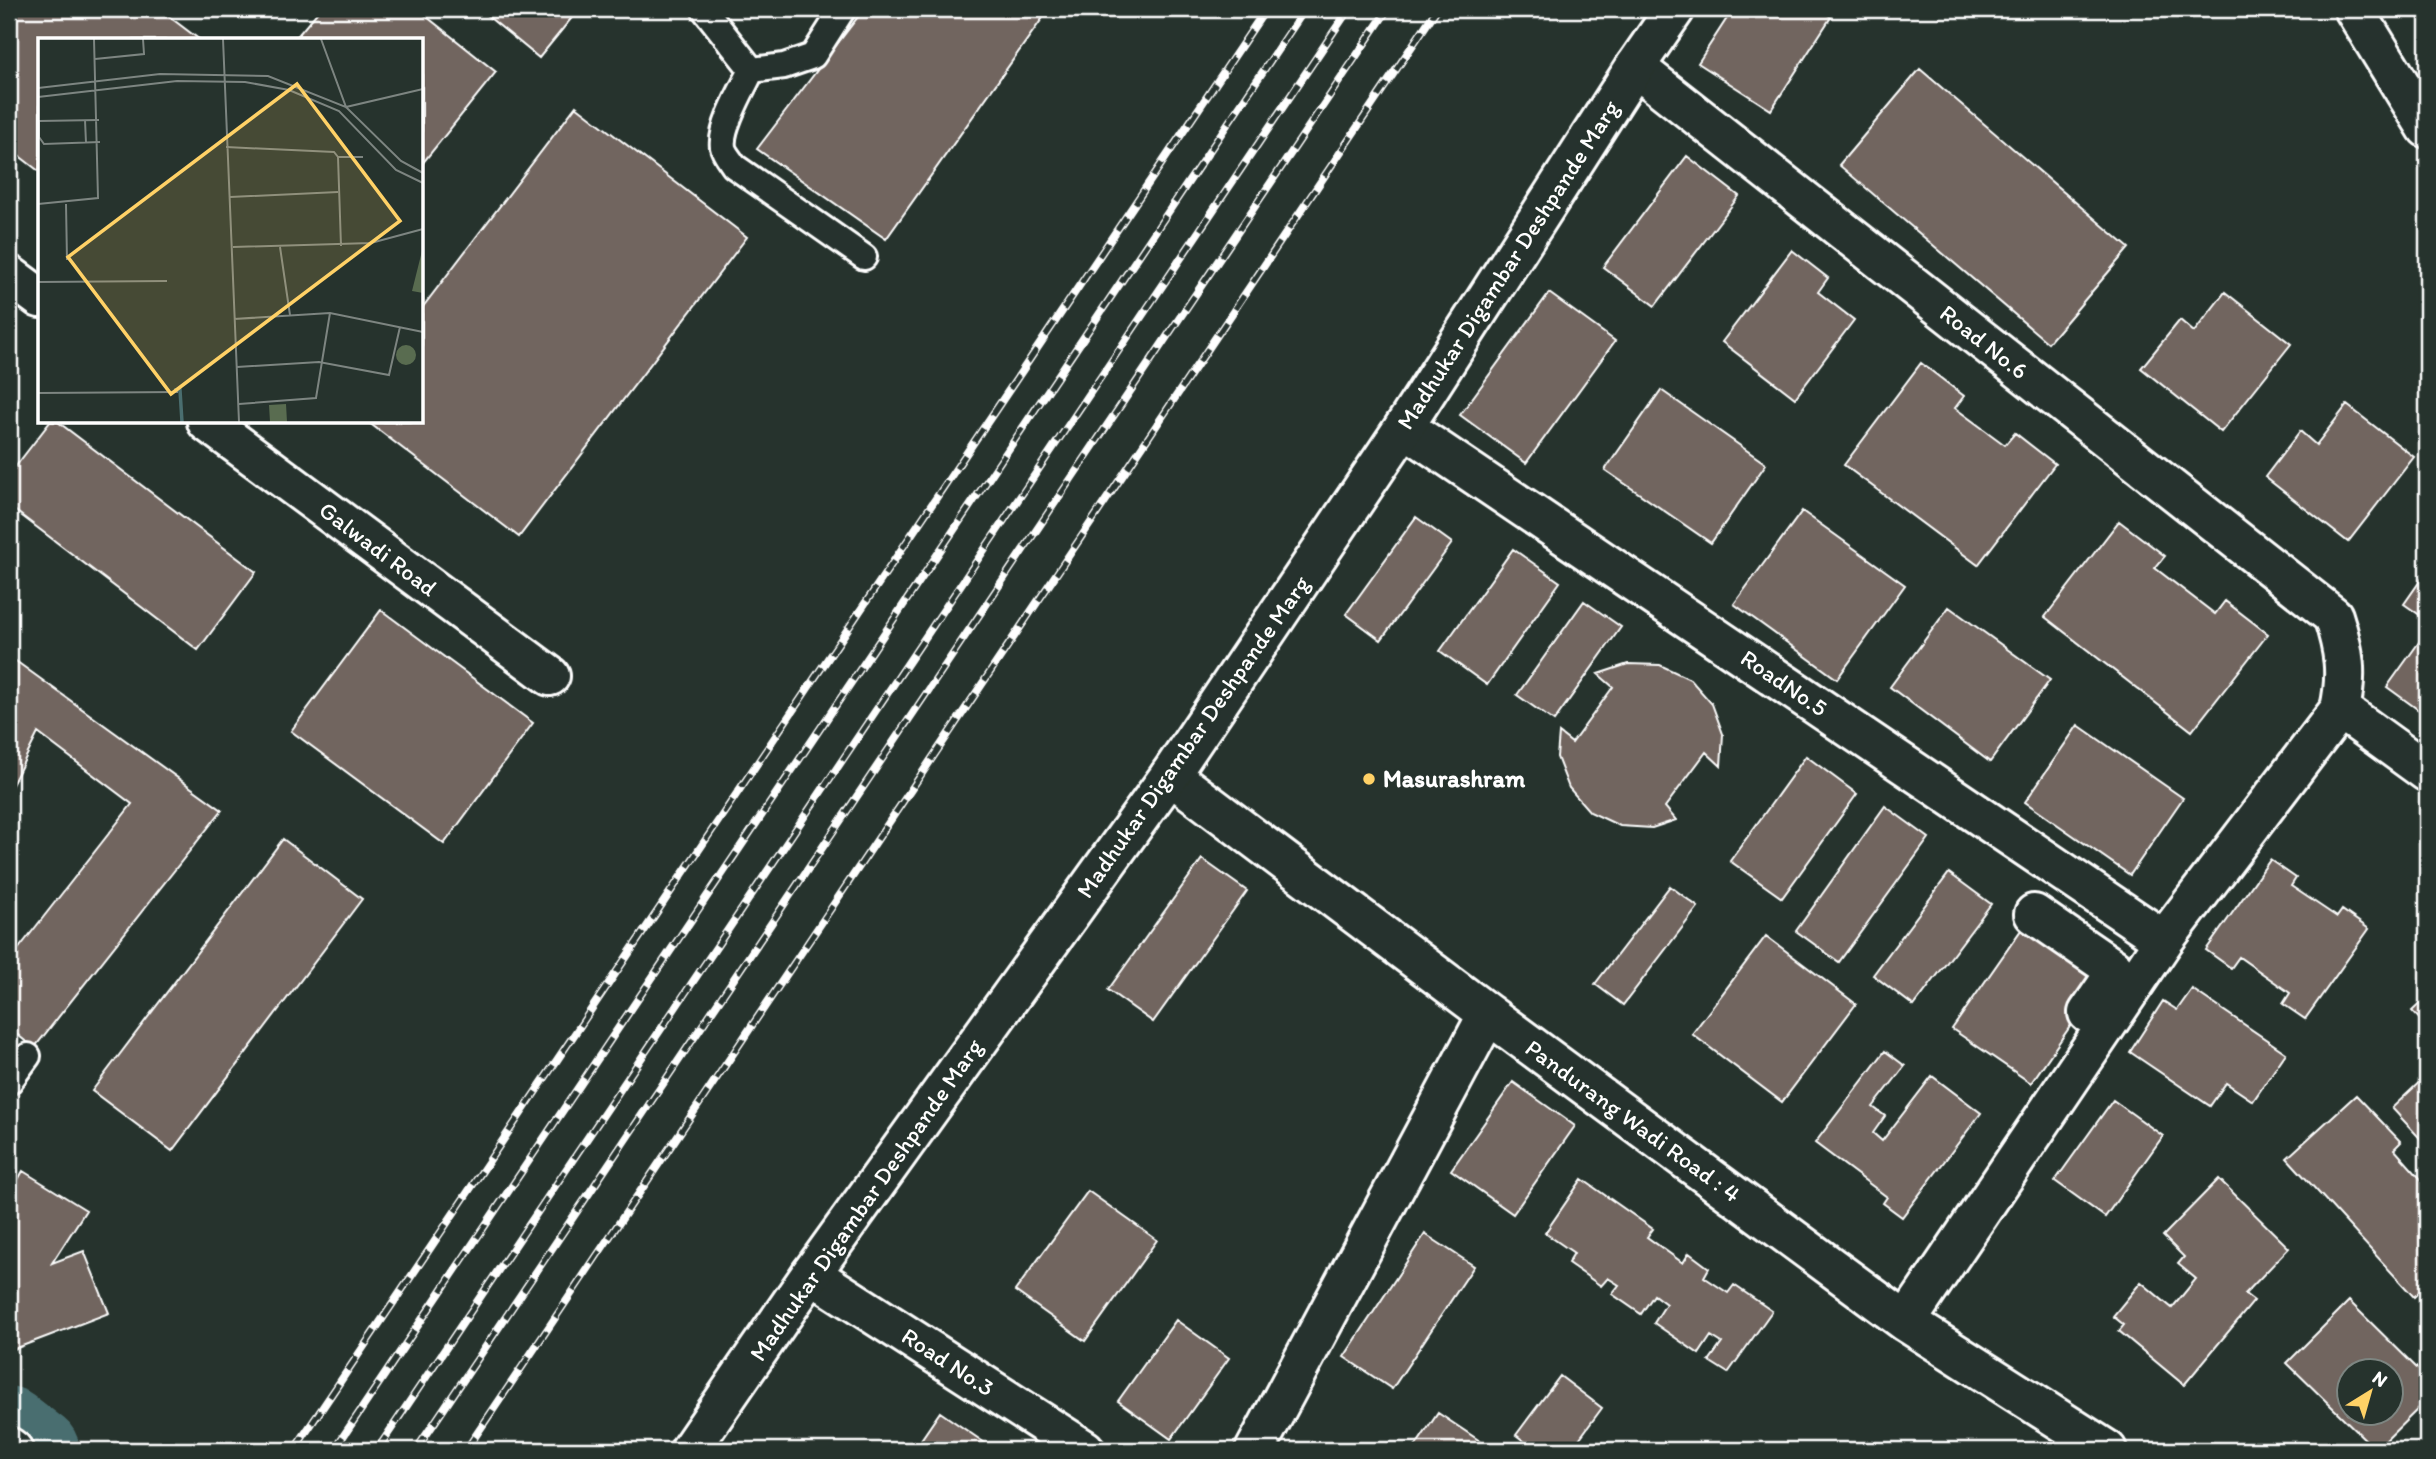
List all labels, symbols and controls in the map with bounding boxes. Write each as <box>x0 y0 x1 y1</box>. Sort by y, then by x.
inset map <box>38 38 424 424</box>
street label: Madhukar Digambar Deshpande Marg <box>1390 94 1625 435</box>
street label: Road No.6 <box>1934 298 2034 385</box>
street label: Galwadi Road <box>314 495 443 602</box>
street label: Madhukar Digambar Deshpande Marg <box>1070 569 1316 903</box>
street label: RoadNo.5 <box>1735 643 1833 722</box>
place label: Masurashram <box>1383 764 1526 793</box>
marker: Masurashram <box>1361 771 1377 787</box>
street label: Madhukar Digambar Deshpande Marg <box>743 1032 989 1366</box>
street label: Pandurang Wadi Road : 4 <box>1520 1033 1746 1208</box>
street label: Road No.3 <box>897 1321 1000 1402</box>
north arrow <box>2334 1358 2404 1428</box>
text: N <box>2368 1366 2392 1392</box>

